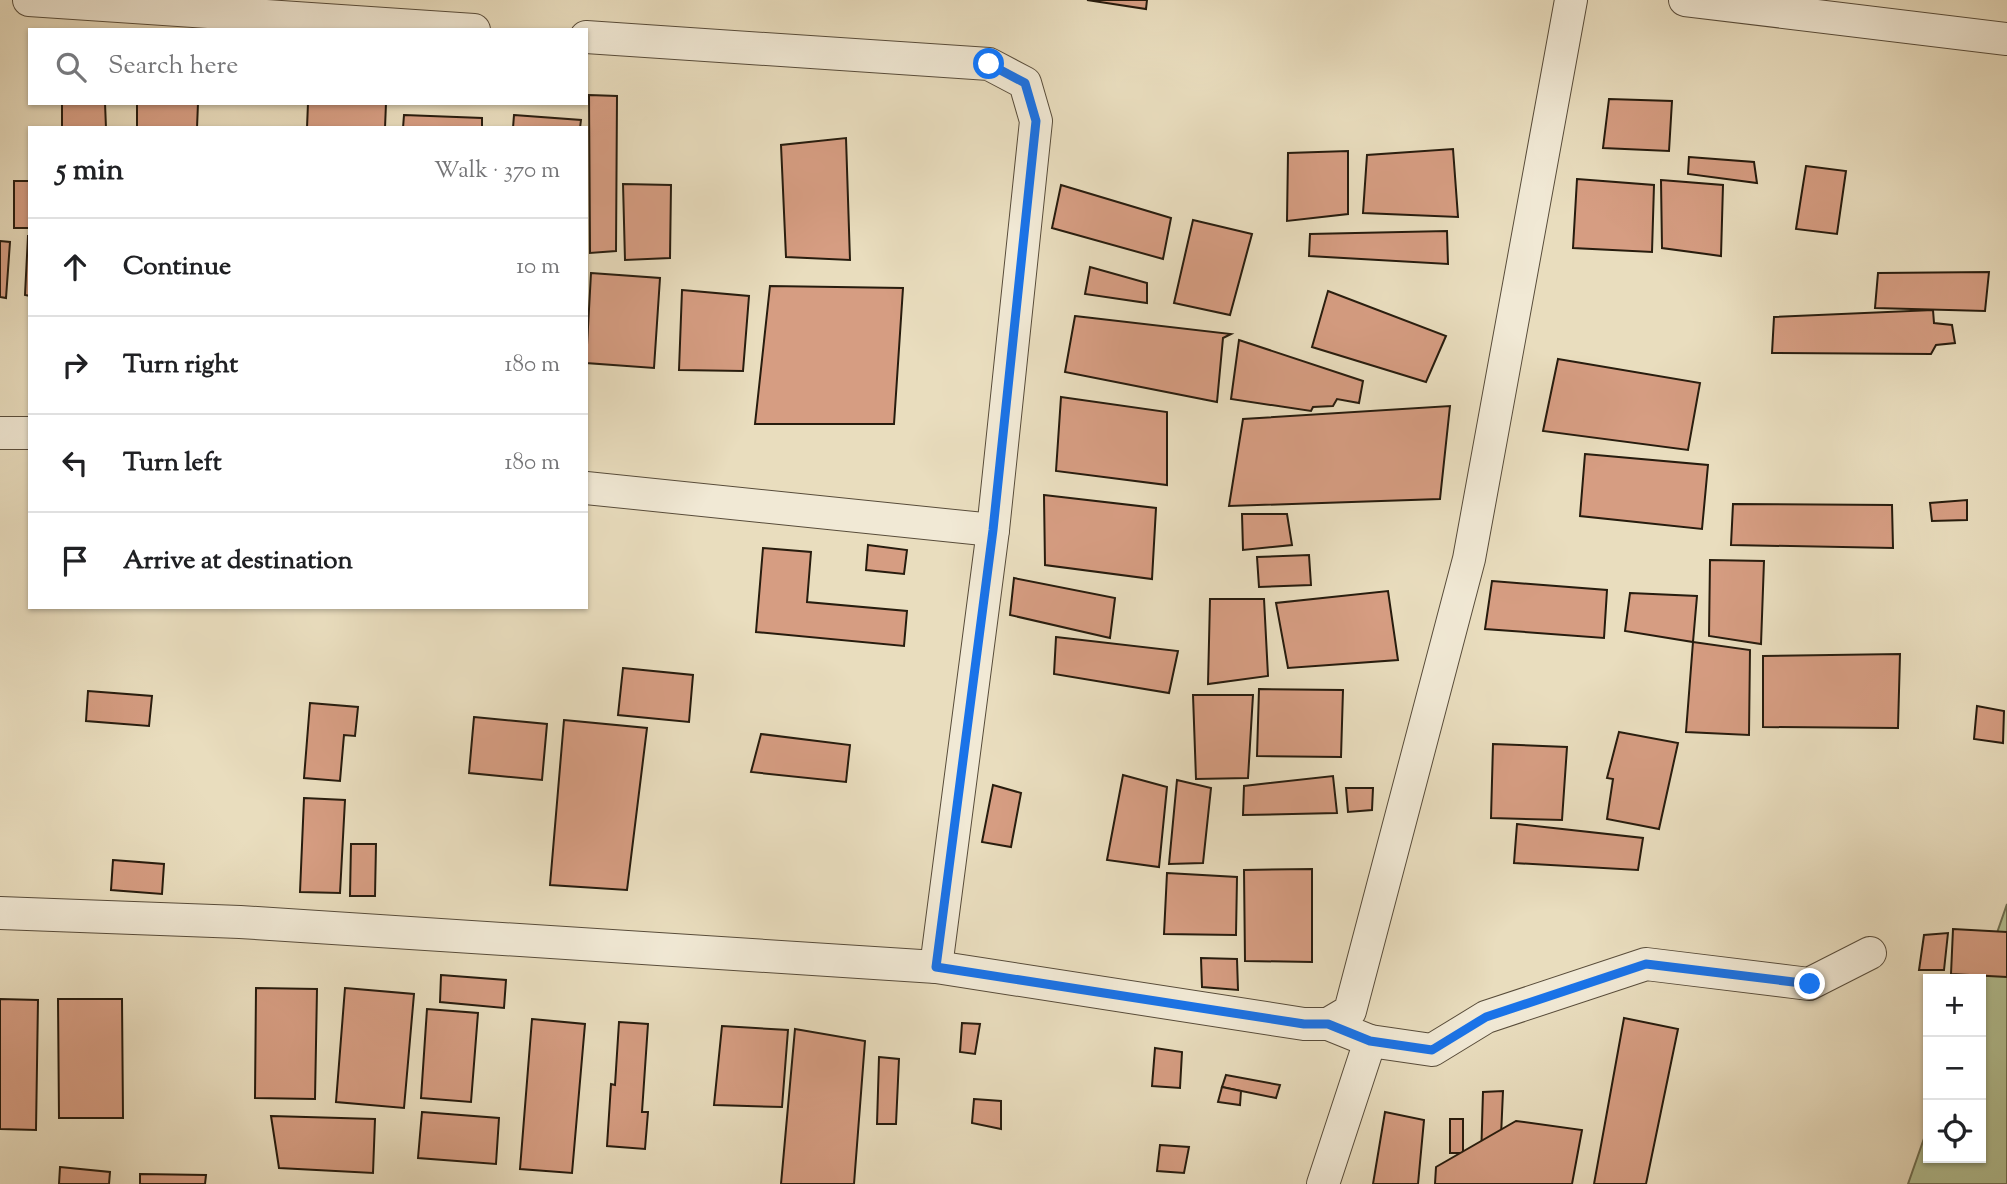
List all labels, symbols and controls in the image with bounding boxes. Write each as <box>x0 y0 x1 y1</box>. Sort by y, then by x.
search box <box>28 28 588 105</box>
icon: search <box>52 48 90 86</box>
text: Search here <box>108 48 238 85</box>
route start <box>973 48 1004 79</box>
text: 5 min <box>56 150 124 193</box>
text: Walk · 370 m <box>434 155 560 188</box>
icon: ahead <box>56 248 94 286</box>
text: Continue <box>123 249 231 286</box>
text: 10 m <box>516 251 560 284</box>
icon: right <box>56 346 94 384</box>
text: Turn right <box>123 347 238 384</box>
text: 180 m <box>505 349 560 382</box>
icon: left <box>56 444 94 482</box>
text: Turn left <box>123 445 222 482</box>
text: 180 m <box>505 447 560 480</box>
icon: arrive <box>56 542 94 580</box>
text: Arrive at destination <box>123 543 353 580</box>
route end <box>1794 968 1825 999</box>
map controls <box>1923 974 1986 1163</box>
button: + <box>1923 974 1986 1037</box>
button: − <box>1923 1037 1986 1100</box>
button: locate <box>1923 1100 1986 1163</box>

